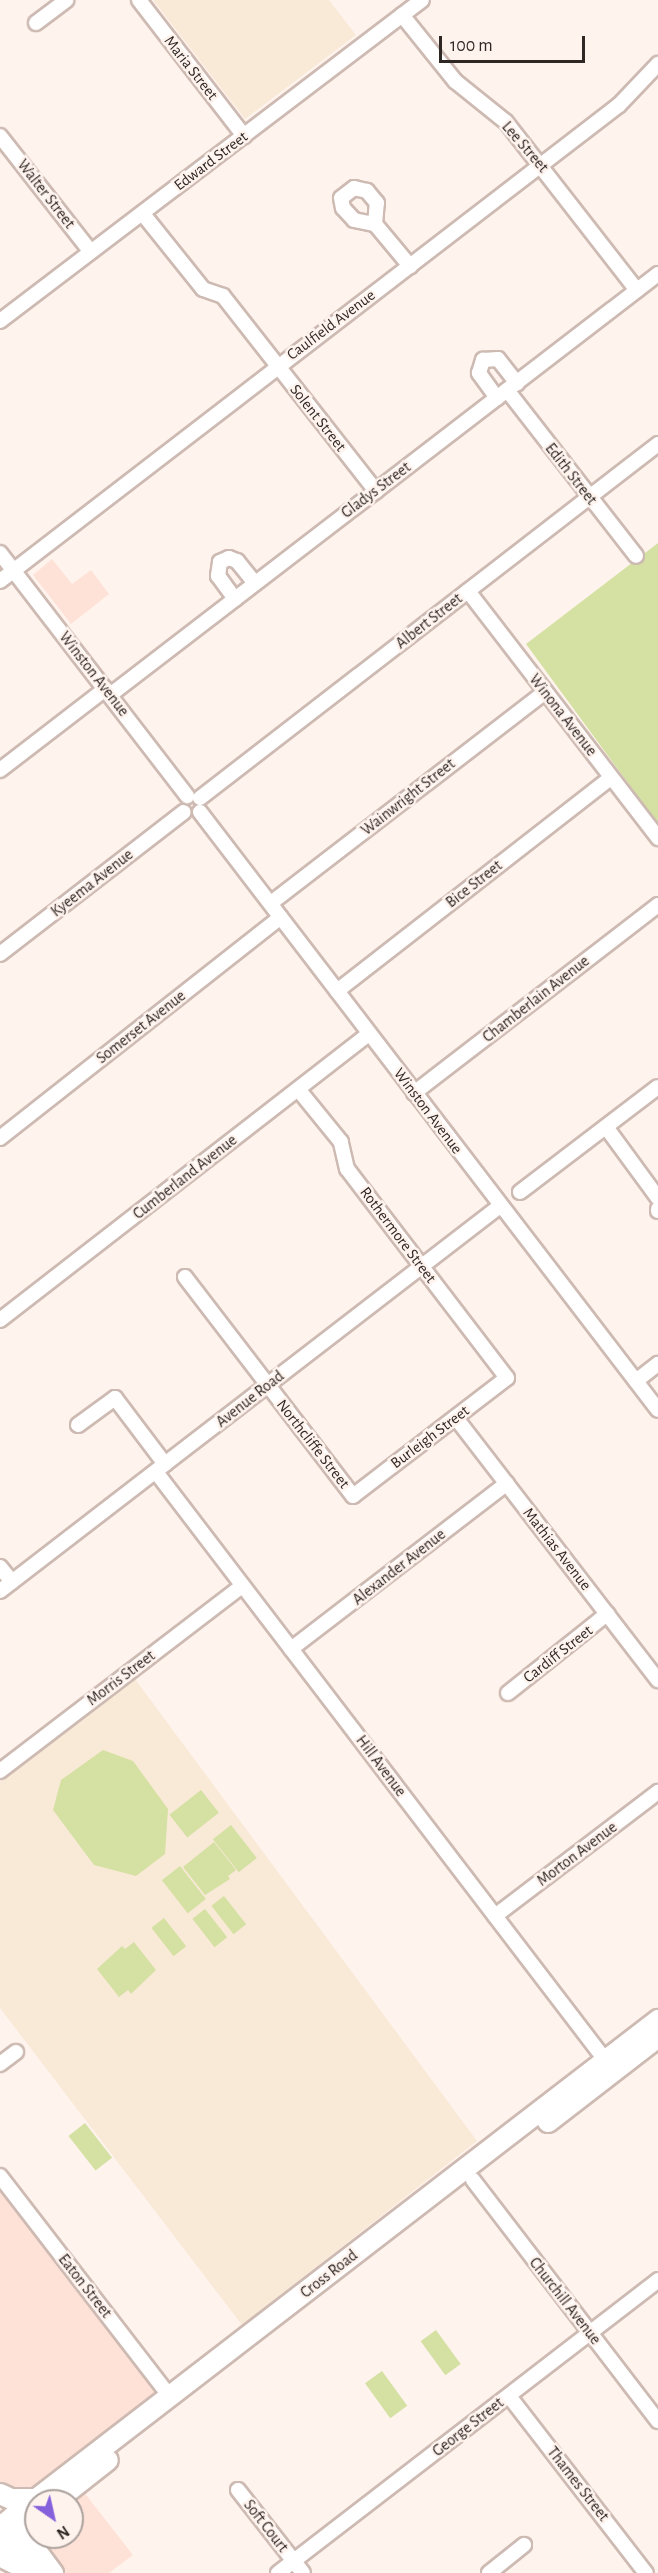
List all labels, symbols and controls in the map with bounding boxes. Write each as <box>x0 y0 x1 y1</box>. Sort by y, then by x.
scale bar <box>442 24 588 62</box>
street label: Maria Street <box>160 32 222 104</box>
text: 100 m <box>450 37 493 55</box>
street label: Lee Street <box>498 117 552 177</box>
street label: Edward Street <box>170 127 252 195</box>
street label: Walter Street <box>13 156 79 232</box>
street label: Caulfield Avenue <box>283 286 379 364</box>
street label: Solent Street <box>286 381 350 455</box>
street label: Edith Street <box>541 439 601 509</box>
street label: Gladys Street <box>337 458 415 522</box>
street label: Albert Street <box>392 589 466 653</box>
street label: Winston Avenue <box>55 628 133 720</box>
street label: Winona Avenue <box>525 670 601 760</box>
street label: Wainwright Street <box>357 754 459 840</box>
street label: Kyeema Avenue <box>47 845 137 921</box>
street label: Bice Street <box>442 856 506 912</box>
street label: Chamberlain Avenue <box>479 951 593 1047</box>
street label: Somerset Avenue <box>93 986 189 1068</box>
street label: Winston Avenue <box>390 1064 466 1158</box>
street label: Cumberland Avenue <box>129 1130 241 1224</box>
street label: Rothermore Street <box>356 1183 440 1287</box>
street label: Avenue Road <box>212 1366 288 1432</box>
street label: Northcliffe Street <box>272 1396 354 1492</box>
street label: Burleigh Street <box>387 1401 473 1473</box>
street label: Mathias Avenue <box>519 1504 595 1594</box>
street label: Alexander Avenue <box>349 1525 449 1609</box>
street label: Cardiff Street <box>519 1621 597 1687</box>
street label: Morris Street <box>83 1646 159 1710</box>
street label: Hill Avenue <box>352 1731 410 1801</box>
street label: Morton Avenue <box>533 1818 621 1890</box>
street label: Cross Road <box>297 2246 361 2302</box>
street label: Eaton Street <box>54 2250 116 2322</box>
street label: Churchill Avenue <box>525 2254 605 2348</box>
street label: George Street <box>429 2393 507 2461</box>
street label: Thames Street <box>543 2443 613 2525</box>
north arrow <box>24 2489 84 2549</box>
street label: Soft Court <box>239 2496 293 2556</box>
text: N <box>54 2523 72 2542</box>

